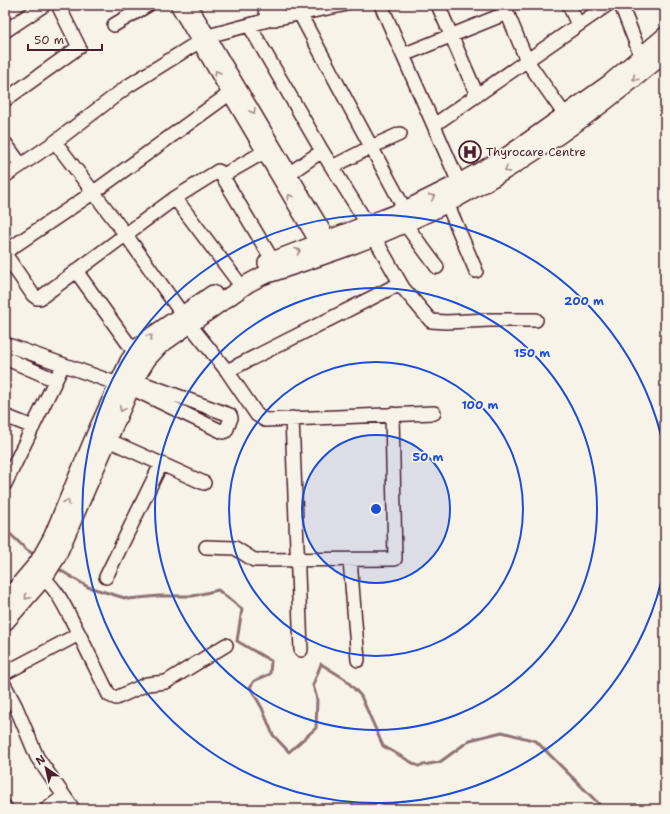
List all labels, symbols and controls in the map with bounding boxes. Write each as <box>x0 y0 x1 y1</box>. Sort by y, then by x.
scale bar <box>28 26 102 52</box>
text: 50 m <box>34 32 64 48</box>
one-way arrow <box>214 70 221 77</box>
one-way arrow <box>633 74 640 81</box>
one-way arrow <box>248 107 255 114</box>
hospital icon: Thyrocare Centre <box>457 139 483 165</box>
place label: Thyrocare Centre <box>486 144 586 160</box>
one-way arrow <box>504 166 511 173</box>
one-way arrow <box>288 194 295 201</box>
one-way arrow <box>428 194 435 202</box>
one-way arrow <box>295 247 302 255</box>
text: 200 m <box>564 293 604 309</box>
one-way arrow <box>146 335 153 342</box>
text: 150 m <box>514 345 550 361</box>
text: 100 m <box>462 397 499 413</box>
one-way arrow <box>119 404 127 412</box>
text: 50 m <box>413 449 444 465</box>
one-way arrow <box>62 498 70 506</box>
centre of rings <box>369 502 383 516</box>
one-way arrow <box>25 592 32 599</box>
north arrow <box>26 748 66 788</box>
text: N <box>33 751 49 769</box>

